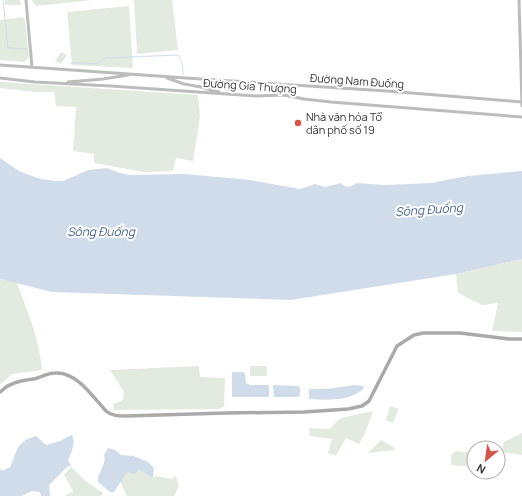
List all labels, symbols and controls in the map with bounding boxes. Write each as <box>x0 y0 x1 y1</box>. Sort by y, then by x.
street label: Đường Nam Đuống <box>309 70 405 91</box>
street label: Đường Gia Thượng <box>203 75 297 96</box>
place label: Nhà văn hóa Tổ dân phố số 19 <box>306 109 383 137</box>
marker: Nhà văn hóa Tổ dân phố số 19 <box>293 118 303 128</box>
water label: Sông Đuống <box>395 199 464 220</box>
water label: Sông Đuống <box>67 223 136 240</box>
north arrow <box>466 440 506 480</box>
text: N <box>474 461 488 478</box>

